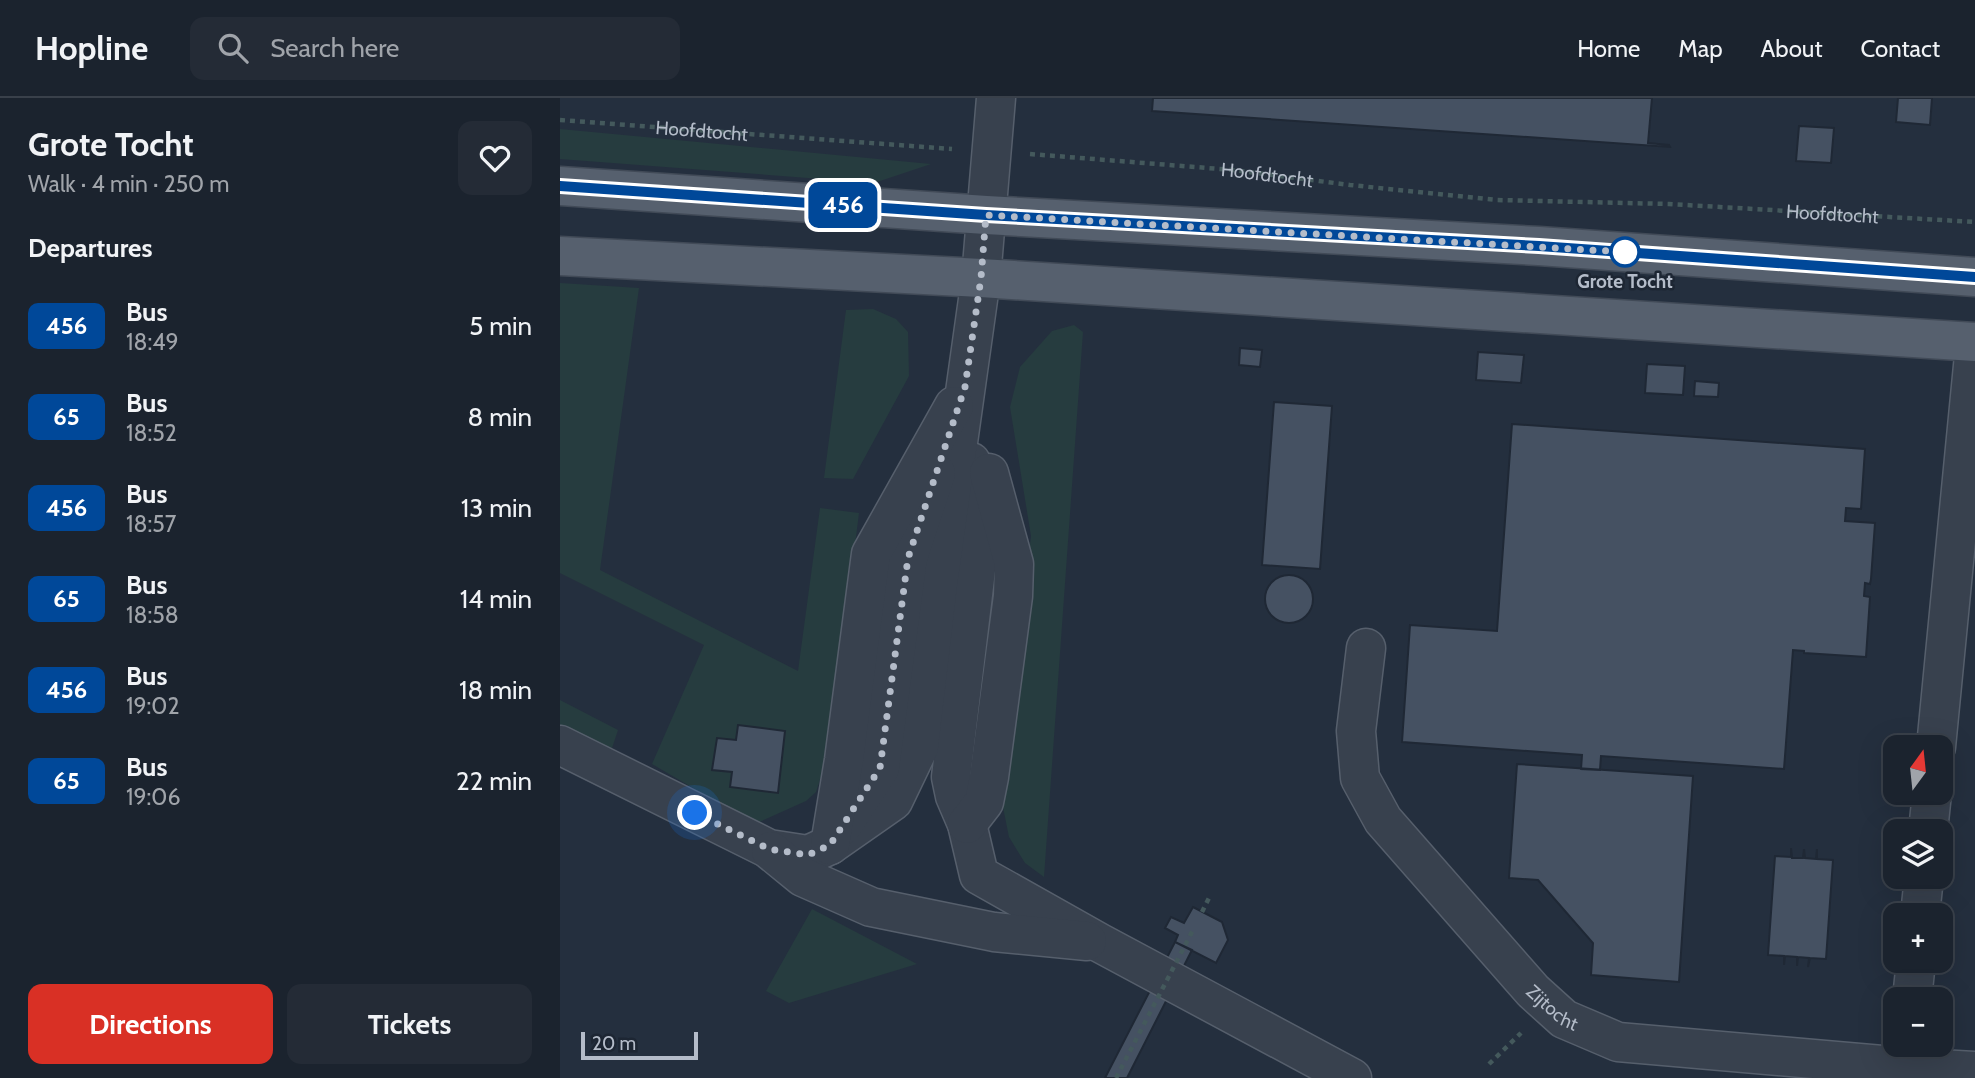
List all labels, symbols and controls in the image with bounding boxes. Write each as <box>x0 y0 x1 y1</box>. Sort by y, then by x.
search box <box>190 17 680 80</box>
text: Hopline <box>35 28 148 68</box>
icon: search <box>214 29 252 67</box>
text: Search here <box>270 32 399 64</box>
text: Home <box>1577 34 1640 63</box>
text: Map <box>1678 34 1723 63</box>
text: About <box>1761 34 1823 63</box>
text: Contact <box>1861 34 1940 63</box>
street label: Hoofdtocht <box>655 116 749 145</box>
button: heart <box>458 121 532 195</box>
text: Grote Tocht <box>28 124 194 164</box>
street label: Hoofdtocht <box>1220 158 1315 192</box>
text: Walk · 4 min · 250 m <box>28 170 230 198</box>
line badge: 456 <box>803 182 883 228</box>
text: 456 <box>822 190 864 219</box>
street label: Hoofdtocht <box>1785 199 1880 228</box>
text: Departures <box>28 232 152 264</box>
marker: Grote Tocht <box>1610 237 1640 267</box>
place label: Grote Tocht <box>1577 270 1673 293</box>
text: Bus <box>126 296 167 328</box>
text: 5 min <box>469 310 532 342</box>
text: 456 <box>46 311 87 340</box>
text: 18:49 <box>126 328 179 356</box>
text: Bus <box>126 387 167 419</box>
text: 8 min <box>468 401 532 433</box>
text: 65 <box>53 402 80 431</box>
text: 18:52 <box>126 419 177 447</box>
text: Bus <box>126 478 167 510</box>
text: 13 min <box>461 492 532 524</box>
text: 456 <box>46 493 87 522</box>
text: 18:57 <box>126 510 176 538</box>
text: Bus <box>126 569 167 601</box>
text: 14 min <box>460 583 532 615</box>
text: 65 <box>53 584 80 613</box>
text: 18:58 <box>126 601 179 629</box>
text: Bus <box>126 660 167 692</box>
text: 18 min <box>459 674 532 706</box>
text: 456 <box>46 675 87 704</box>
text: 19:02 <box>126 692 179 720</box>
north arrow <box>1883 735 1953 805</box>
map controls <box>1883 735 1953 1057</box>
text: Bus <box>126 751 167 783</box>
text: 22 min <box>456 765 532 797</box>
text: 65 <box>53 766 80 795</box>
text: 19:06 <box>126 783 180 811</box>
your location <box>677 795 712 830</box>
button: layers <box>1883 819 1953 889</box>
button: + <box>1883 903 1953 973</box>
street label: Zijtocht <box>1522 980 1582 1035</box>
button: Directions <box>28 984 273 1064</box>
button: Tickets <box>287 984 532 1064</box>
button: − <box>1883 987 1953 1057</box>
scale bar <box>581 1029 698 1061</box>
text: 20 m <box>592 1032 636 1055</box>

